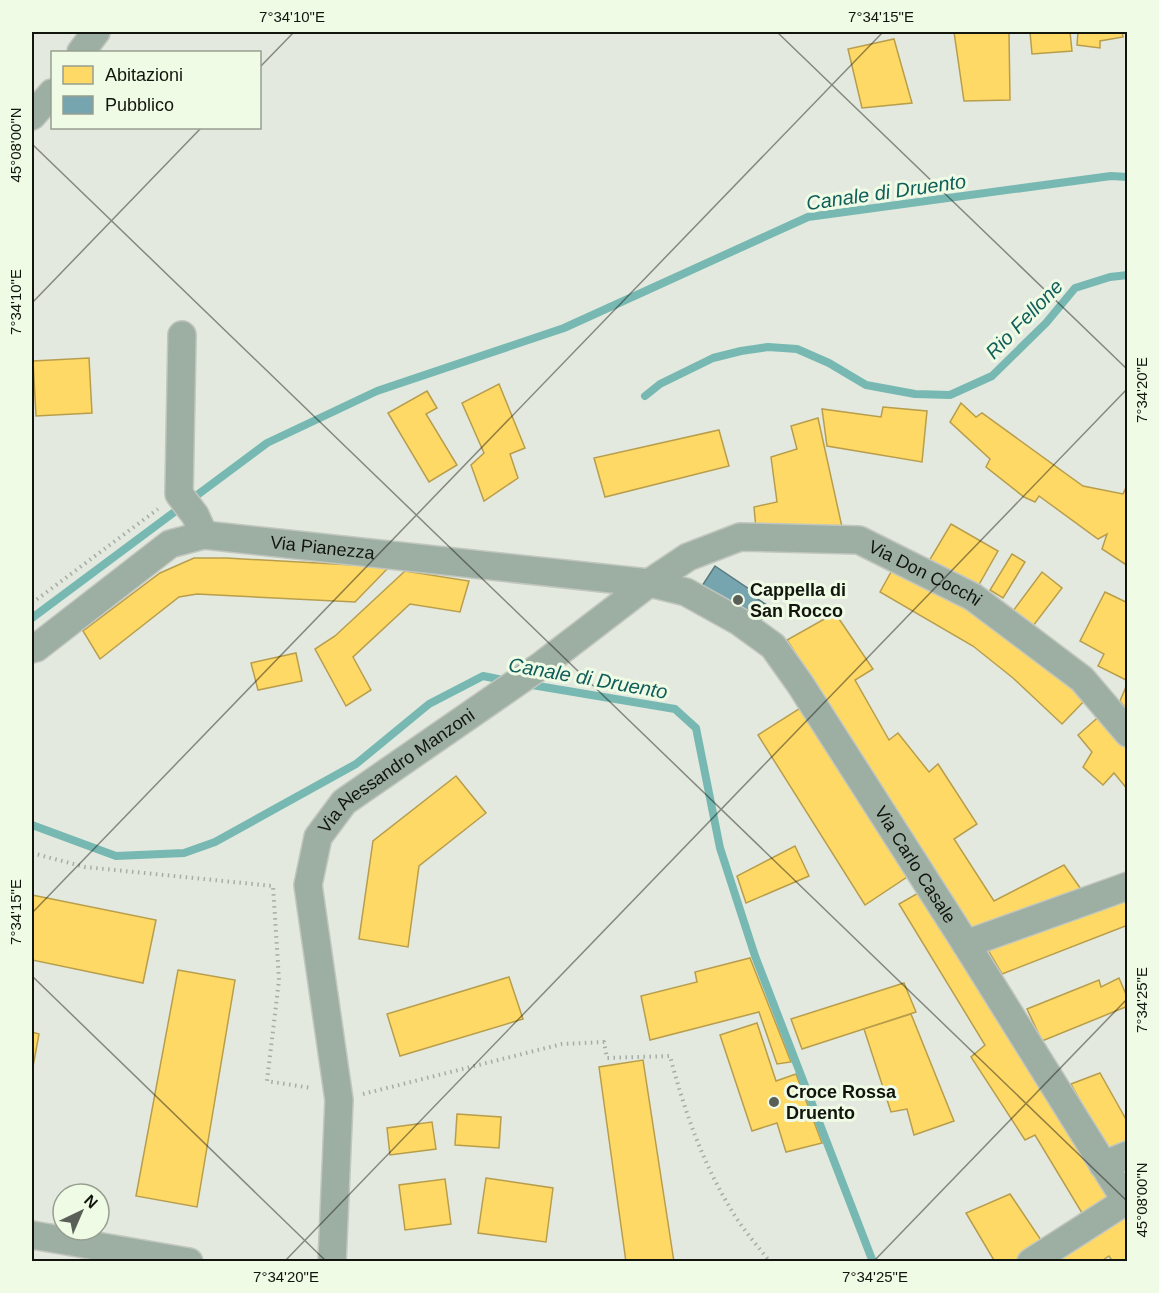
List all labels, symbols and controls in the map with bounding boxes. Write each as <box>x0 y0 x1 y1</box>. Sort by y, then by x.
text: 7°34'10"E <box>259 8 325 25</box>
text: 7°34'15"E <box>848 8 914 25</box>
legend <box>51 51 261 129</box>
text: Abitazioni <box>105 65 183 85</box>
text: Pubblico <box>105 95 174 115</box>
text: 45°08'00"N <box>7 107 24 183</box>
water label: Canale di Druento <box>805 170 967 214</box>
text: 7°34'10"E <box>7 269 24 335</box>
water label: Rio Fellone <box>981 275 1067 363</box>
text: 7°34'20"E <box>1133 357 1150 423</box>
street label: Via Pianezza <box>269 532 377 563</box>
street label: Via Don Cocchi <box>865 536 986 610</box>
place label: Cappella di San Rocco <box>750 580 846 621</box>
marker: Cappella di San Rocco <box>731 593 745 607</box>
water label: Canale di Druento <box>507 653 669 703</box>
street label: Via Alessandro Manzoni <box>314 705 478 837</box>
street label: Via Carlo Casale <box>871 802 960 927</box>
text: 7°34'15"E <box>7 879 24 945</box>
text: 7°34'25"E <box>1133 967 1150 1033</box>
place label: Croce Rossa Druento <box>786 1082 897 1123</box>
marker: Croce Rossa Druento <box>767 1095 781 1109</box>
text: 45°08'00"N <box>1133 1162 1150 1238</box>
north arrow <box>51 1182 111 1242</box>
text: N <box>81 1191 101 1212</box>
text: 7°34'20"E <box>253 1268 319 1285</box>
text: 7°34'25"E <box>842 1268 908 1285</box>

